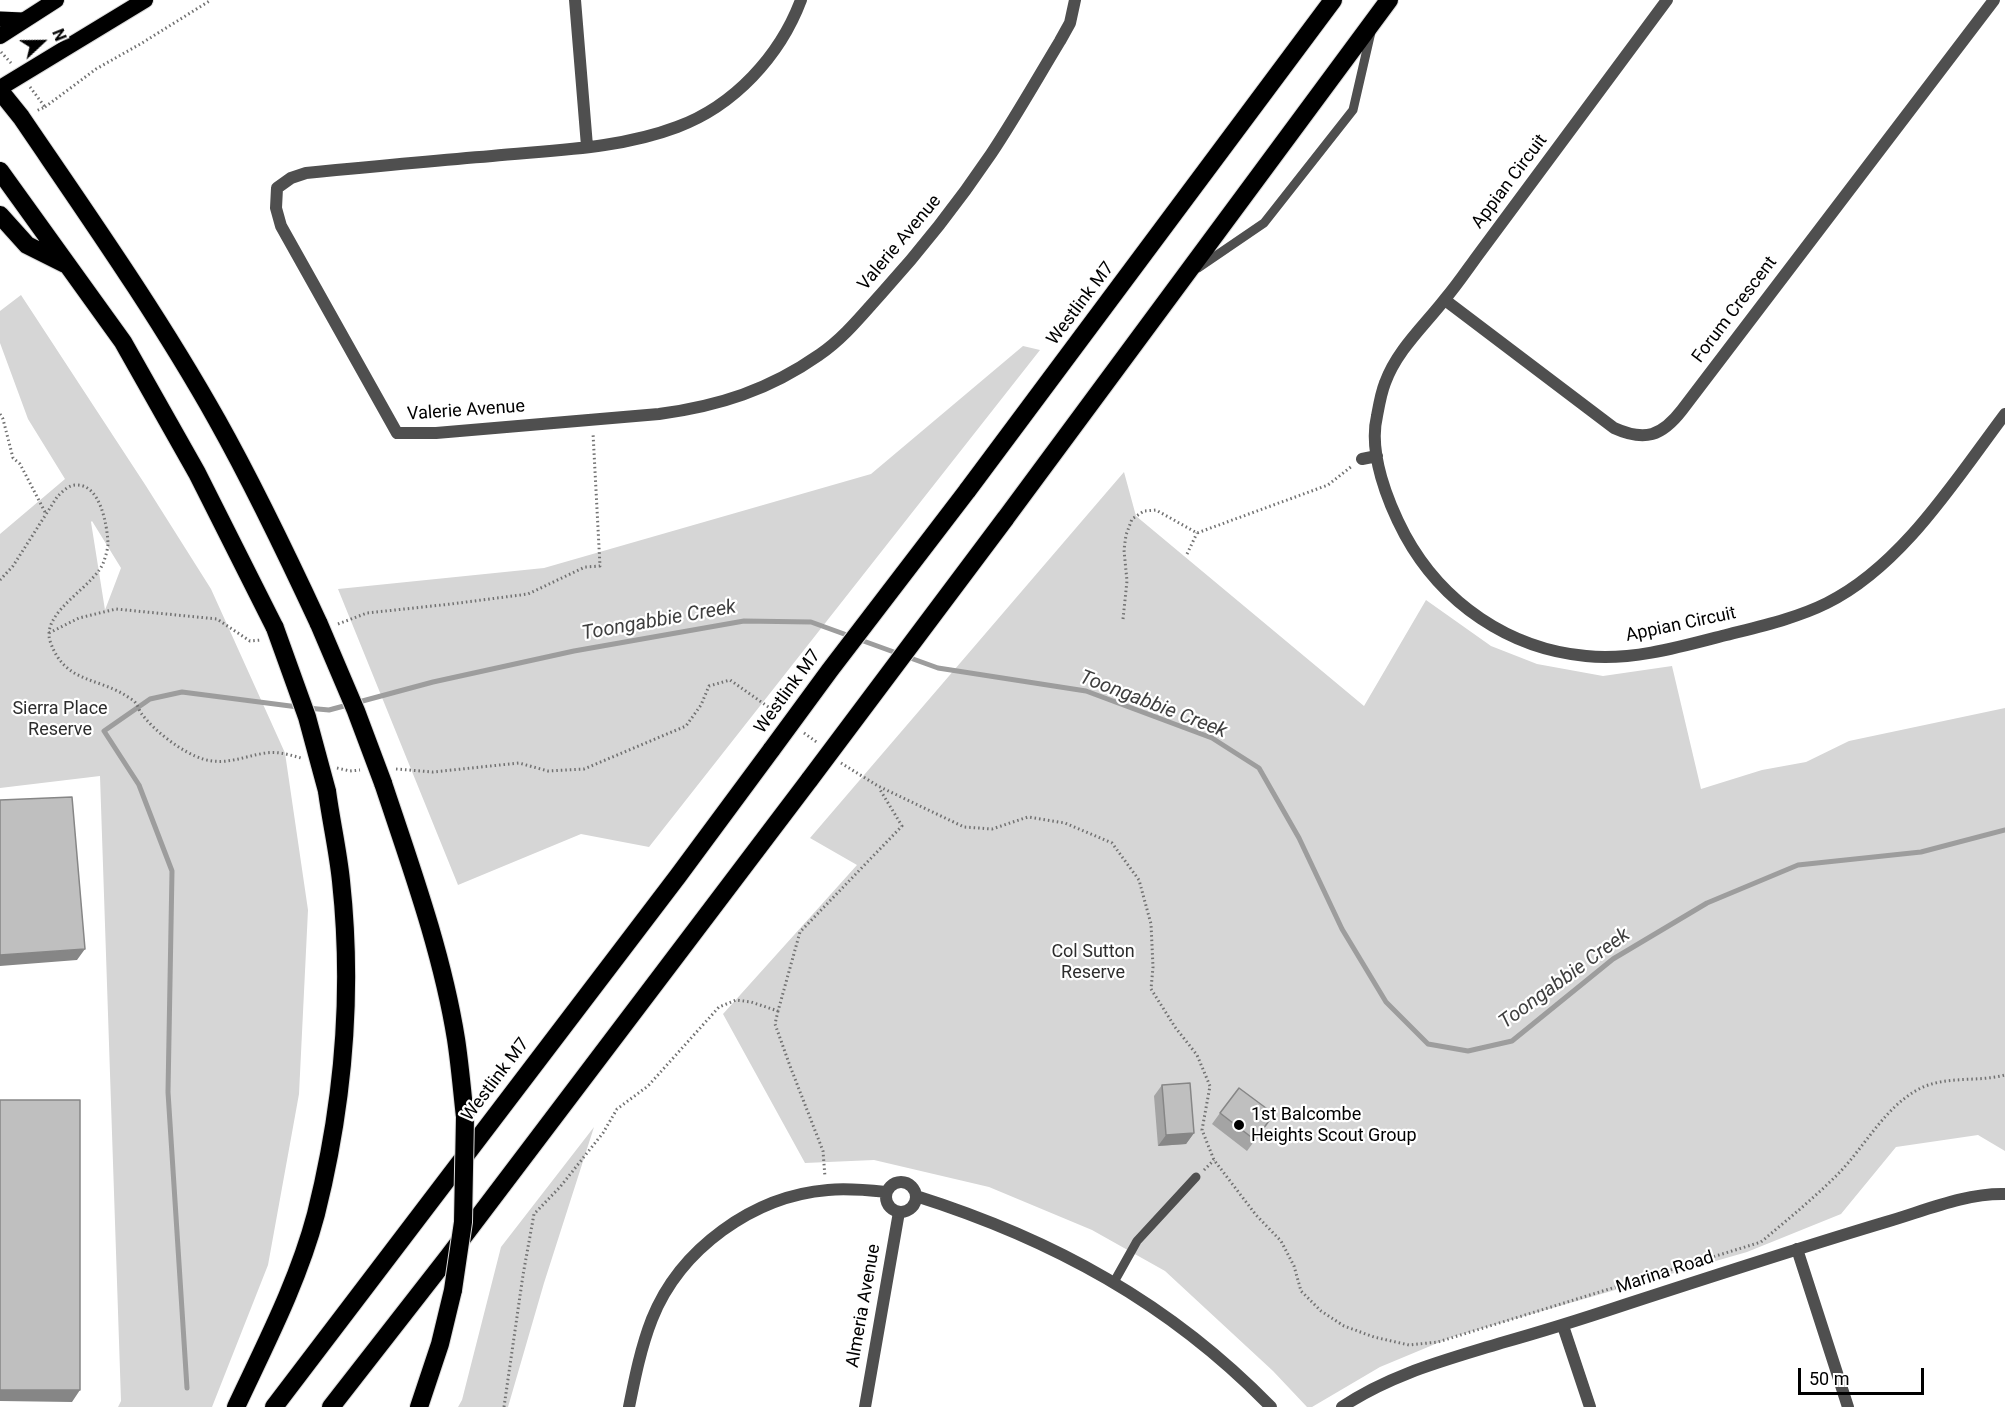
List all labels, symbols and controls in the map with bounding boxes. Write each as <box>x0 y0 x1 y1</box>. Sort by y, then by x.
north arrow <box>12 12 72 72</box>
text: N <box>48 26 70 44</box>
street label: Appian Circuit <box>1468 131 1552 233</box>
street label: Valerie Avenue <box>854 191 946 295</box>
street label: Forum Crescent <box>1688 253 1782 367</box>
street label: Westlink M7 <box>1043 258 1119 350</box>
street label: Valerie Avenue <box>406 396 526 426</box>
water label: Toongabbie Creek <box>580 596 738 646</box>
street label: Appian Circuit <box>1624 603 1738 647</box>
street label: Westlink M7 <box>750 646 826 738</box>
water label: Toongabbie Creek <box>1076 666 1230 744</box>
park label: Sierra Place Reserve <box>12 698 108 740</box>
water label: Toongabbie Creek <box>1495 923 1635 1035</box>
park label: Col Sutton Reserve <box>1051 941 1135 984</box>
street label: Westlink M7 <box>458 1034 534 1126</box>
place label: 1st Balcombe Heights Scout Group <box>1251 1104 1417 1146</box>
marker: 1st Balcombe Heights Scout Group <box>1232 1118 1246 1132</box>
street label: Almeria Avenue <box>843 1243 885 1369</box>
street label: Marina Road <box>1613 1247 1717 1299</box>
scale bar <box>1801 1356 1927 1394</box>
text: 50 m <box>1809 1368 1849 1389</box>

